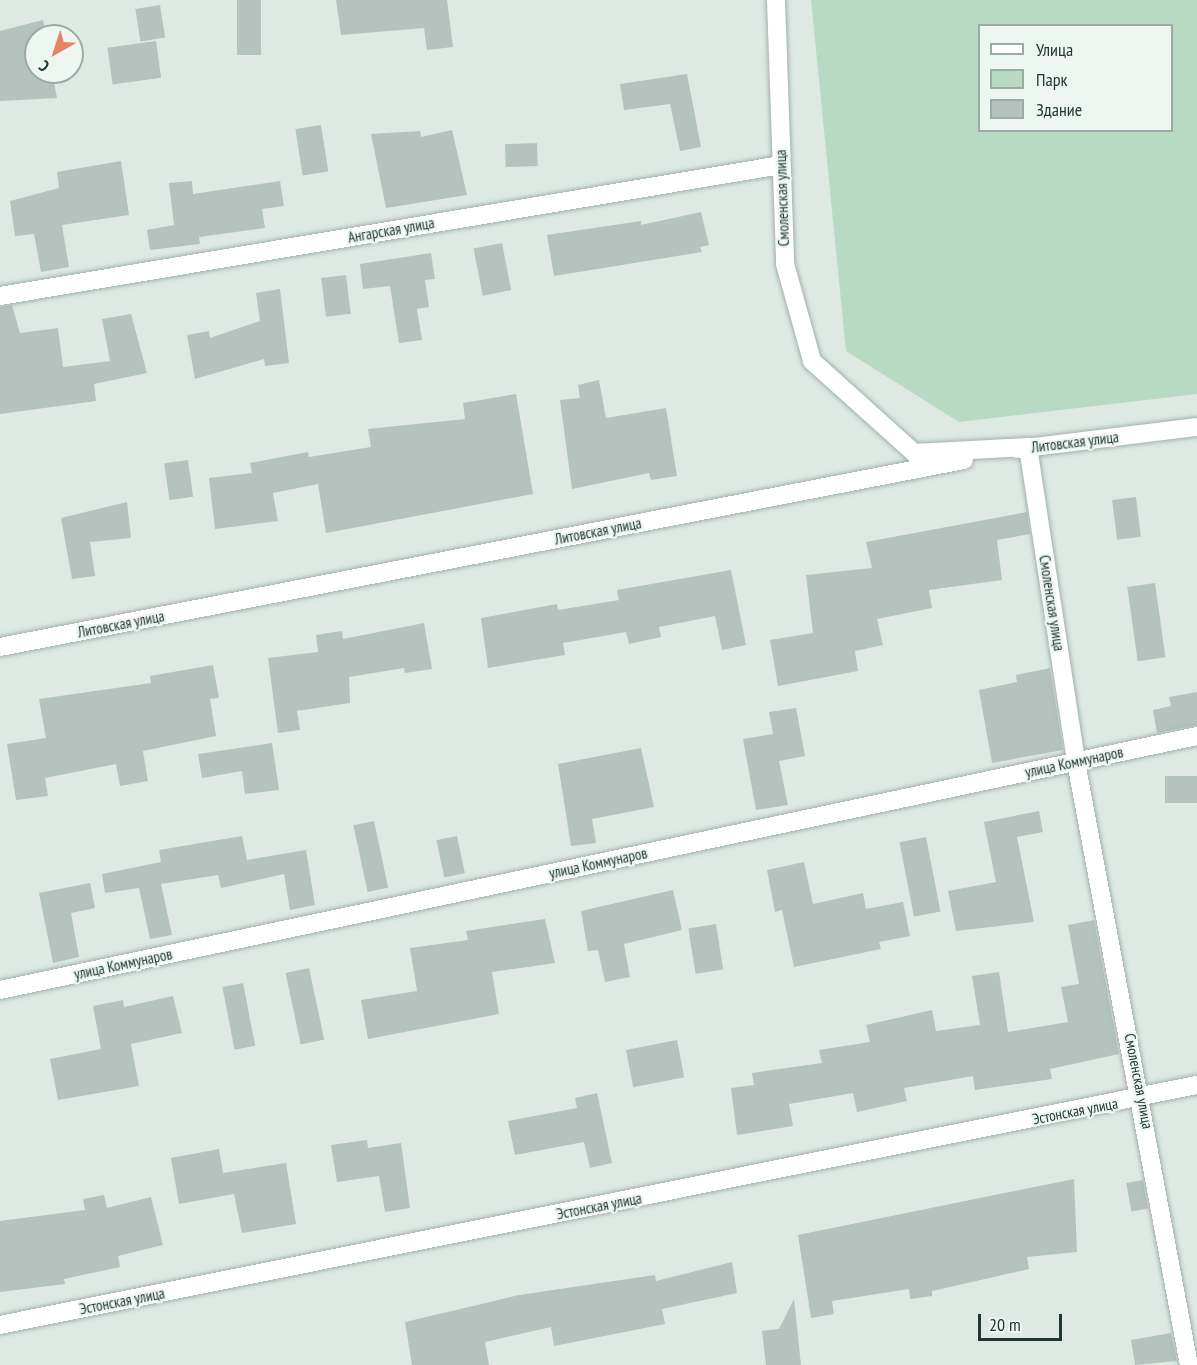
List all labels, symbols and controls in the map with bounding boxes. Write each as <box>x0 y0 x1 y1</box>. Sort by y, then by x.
north arrow <box>24 24 84 84</box>
legend <box>978 24 1173 132</box>
text: Улица <box>1036 38 1073 61</box>
text: С <box>35 56 53 77</box>
text: Парк <box>1036 68 1067 91</box>
text: Здание <box>1036 98 1082 121</box>
street label: Смоленская улица <box>771 149 793 247</box>
street label: Ангарская улица <box>346 214 436 246</box>
street label: Литовская улица <box>1030 428 1120 456</box>
street label: Литовская улица <box>553 514 643 548</box>
street label: Смоленская улица <box>1036 554 1068 652</box>
street label: Литовская улица <box>76 607 166 641</box>
street label: улица Коммунаров <box>1023 743 1125 781</box>
street label: улица Коммунаров <box>547 844 649 882</box>
street label: улица Коммунаров <box>72 945 174 983</box>
street label: Смоленская улица <box>1121 1032 1157 1130</box>
street label: Эстонская улица <box>1031 1094 1119 1128</box>
street label: Эстонская улица <box>555 1189 643 1223</box>
street label: Эстонская улица <box>78 1284 166 1318</box>
scale bar <box>981 1302 1065 1340</box>
text: 20 m <box>989 1313 1021 1336</box>

